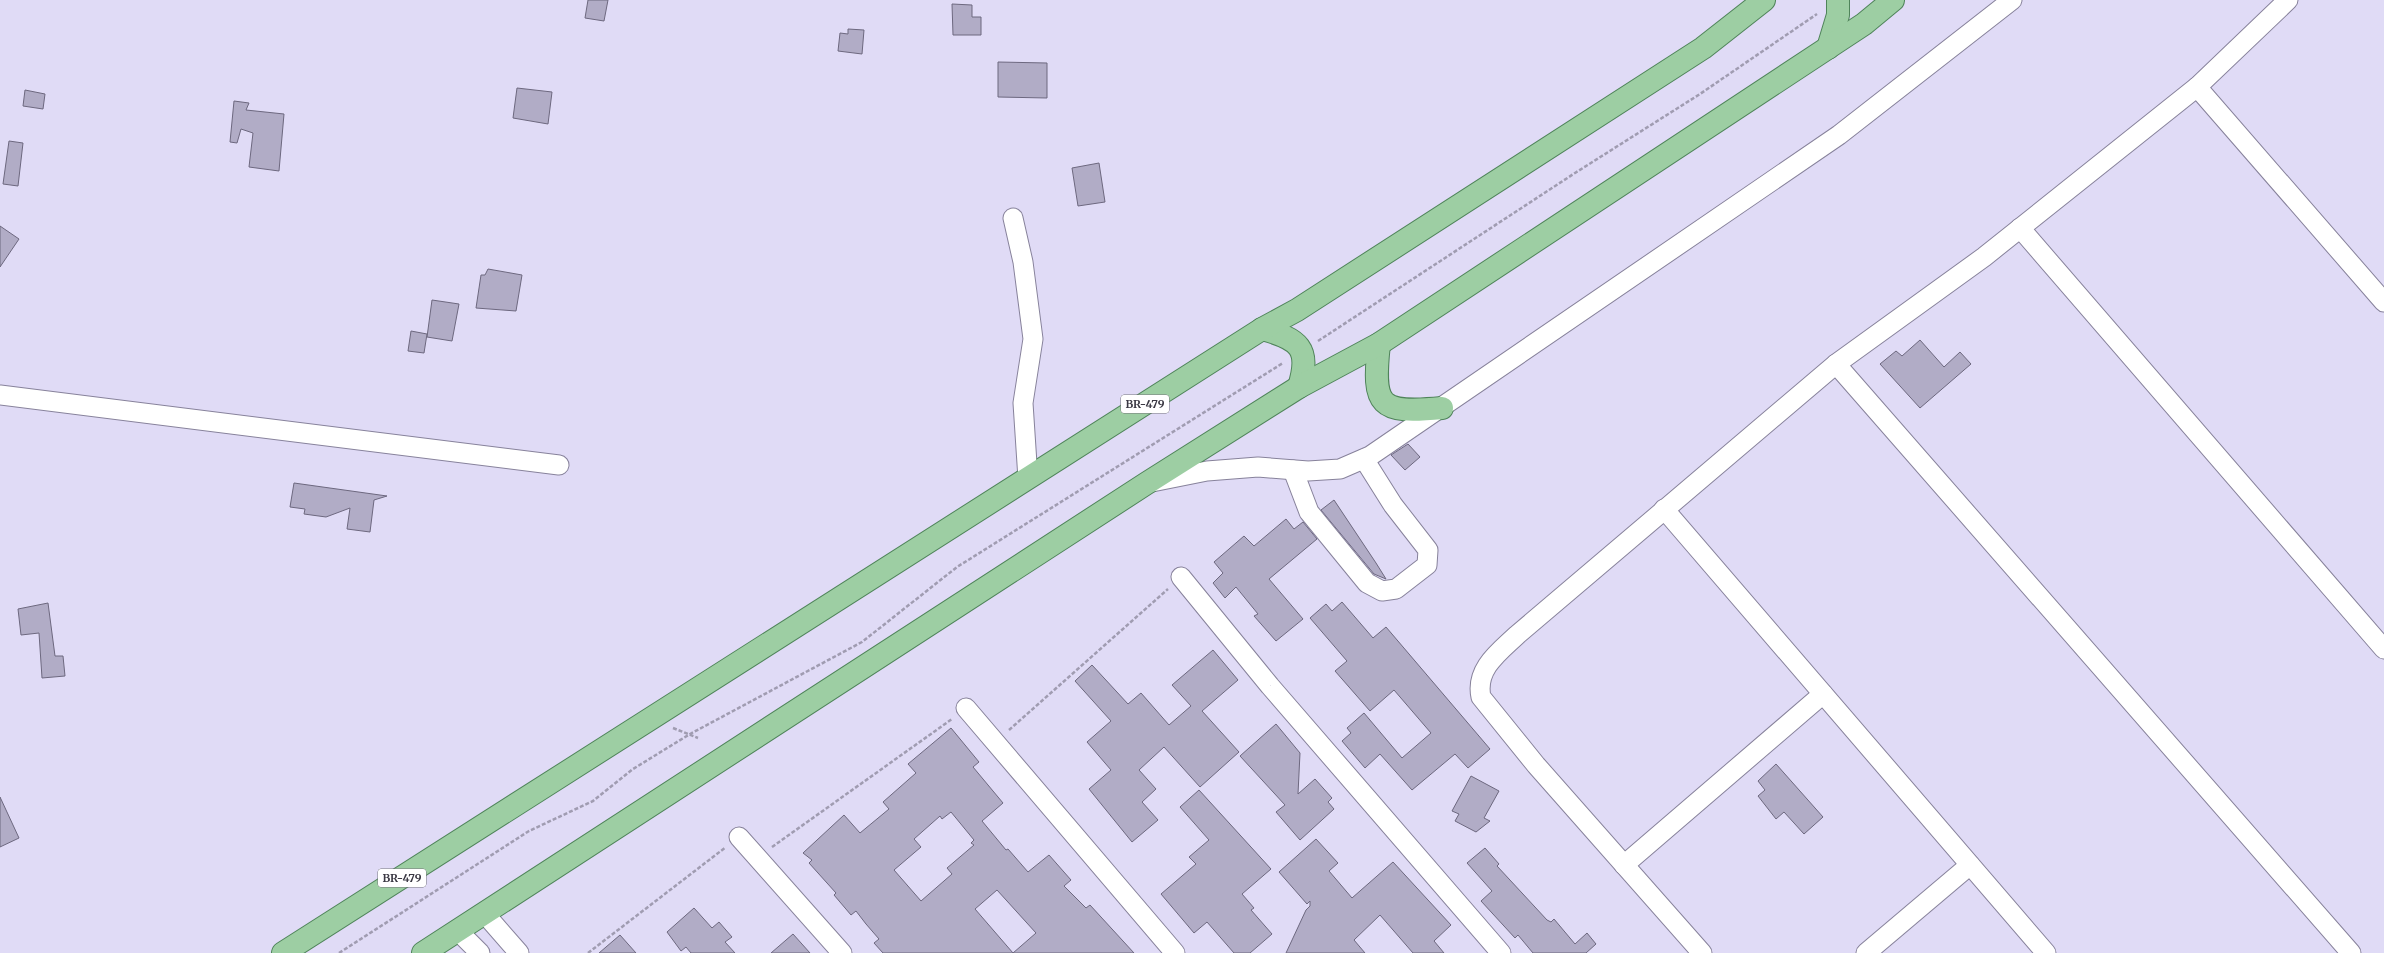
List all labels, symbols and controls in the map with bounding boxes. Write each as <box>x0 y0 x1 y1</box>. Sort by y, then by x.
road number: BR-479 <box>1121 395 1169 413</box>
road number: BR-479 <box>378 869 426 887</box>

